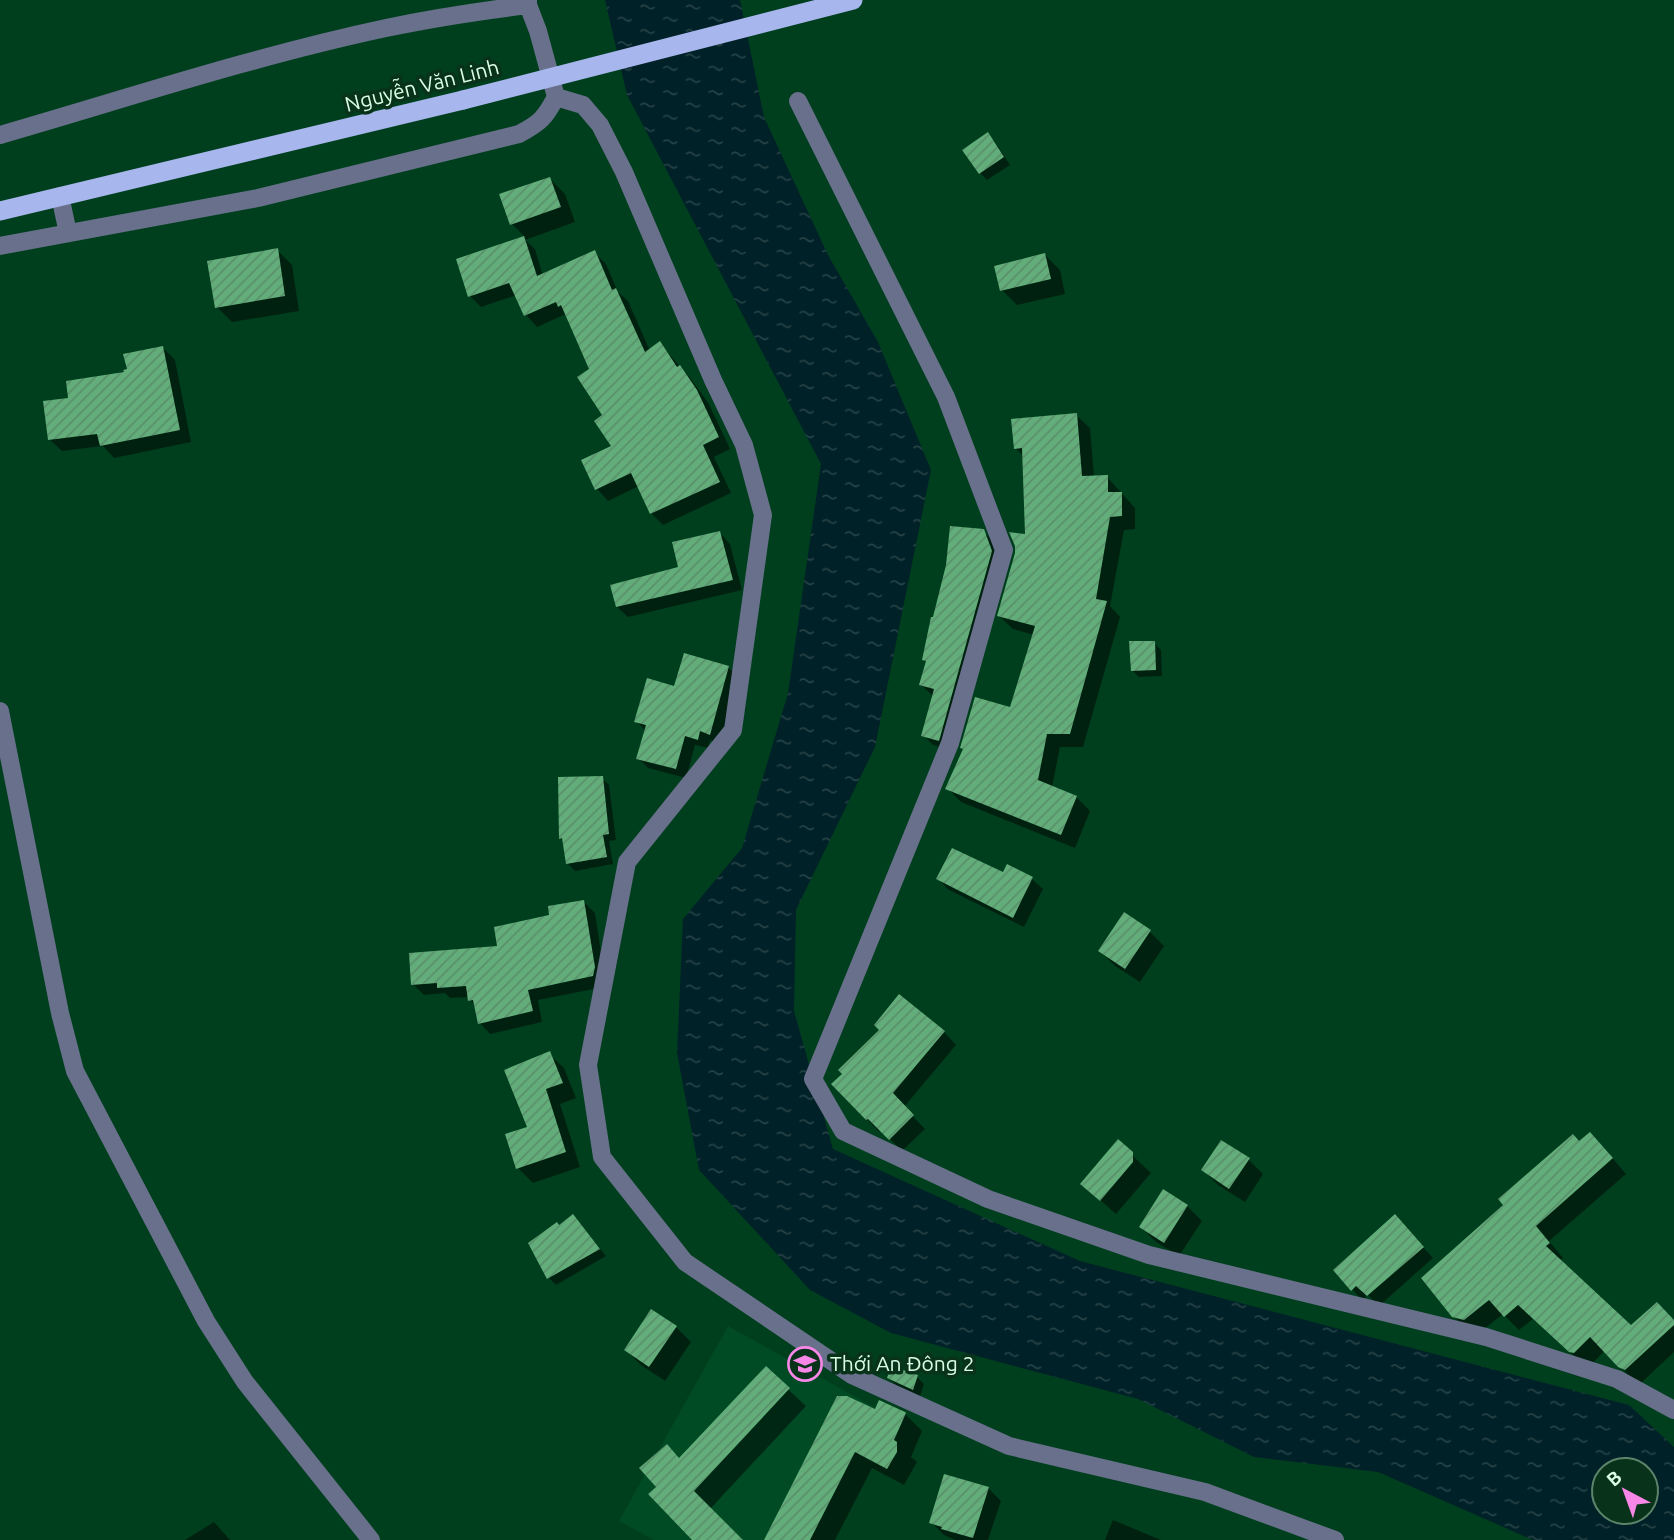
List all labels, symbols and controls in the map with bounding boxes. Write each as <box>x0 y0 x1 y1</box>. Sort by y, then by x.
street label: Nguyễn Văn Linh <box>342 53 501 116</box>
school or university icon: Thới An Đông 2 <box>786 1345 824 1383</box>
place label: Thới An Đông 2 <box>830 1351 975 1375</box>
north arrow <box>1590 1456 1660 1526</box>
text: B <box>1602 1466 1626 1491</box>

